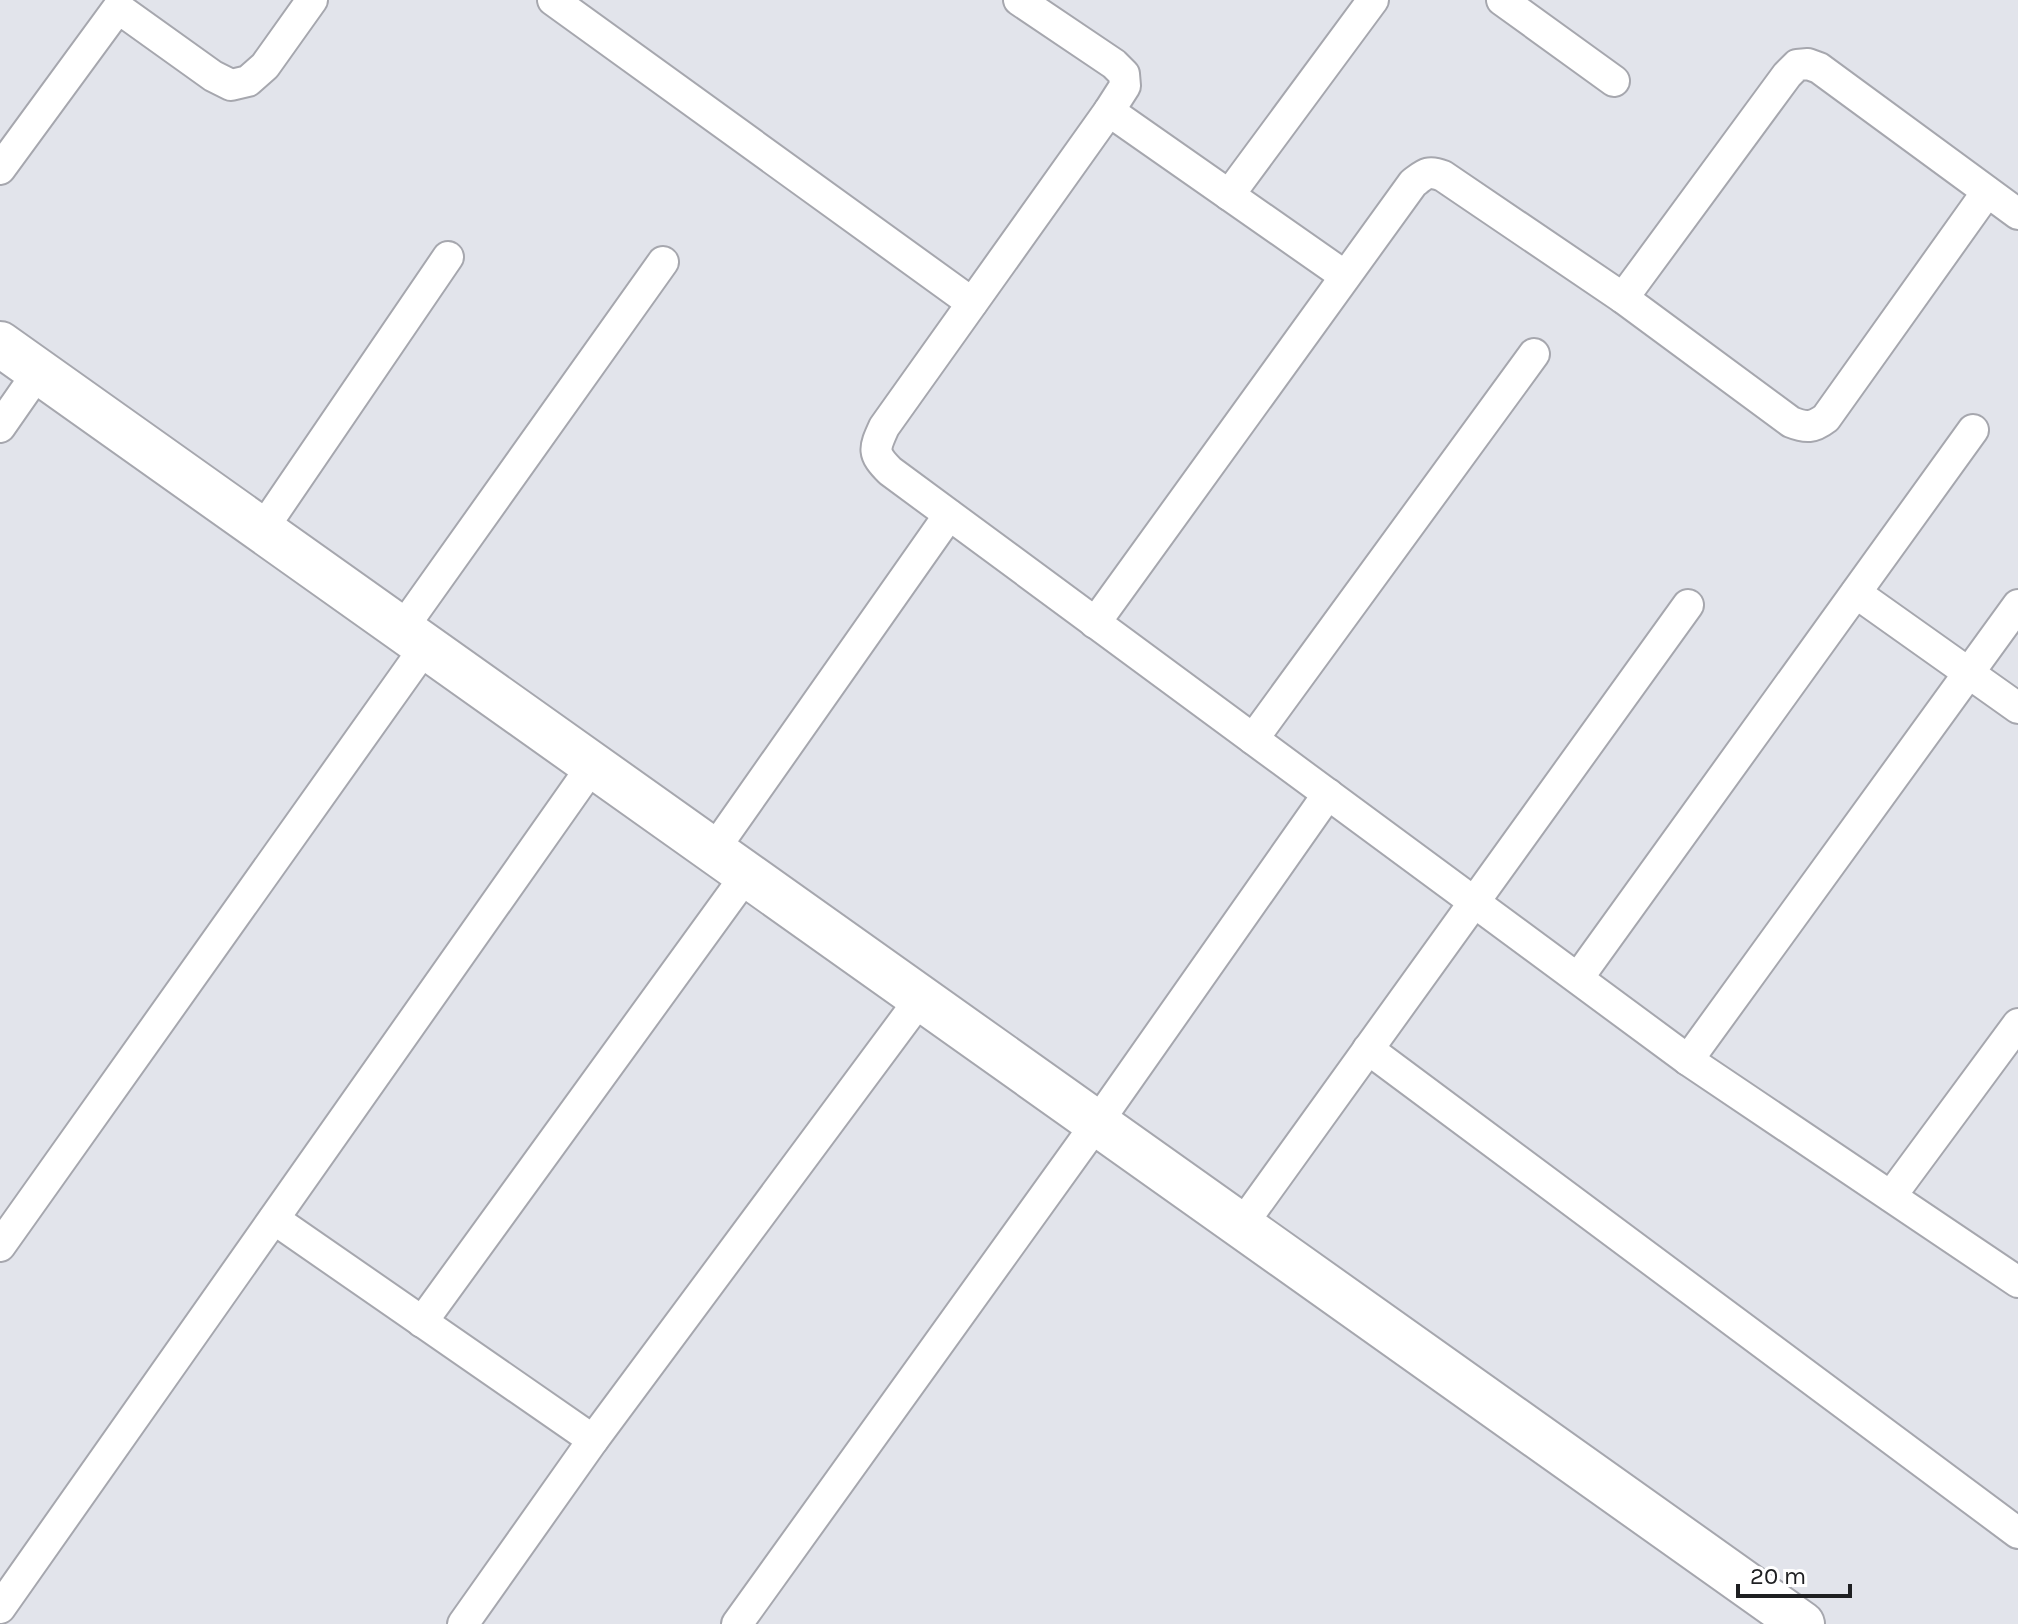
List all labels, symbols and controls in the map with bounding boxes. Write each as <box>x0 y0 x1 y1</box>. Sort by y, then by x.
scale bar <box>1738 1548 1850 1598</box>
text: 20 m <box>1750 1562 1806 1590</box>

